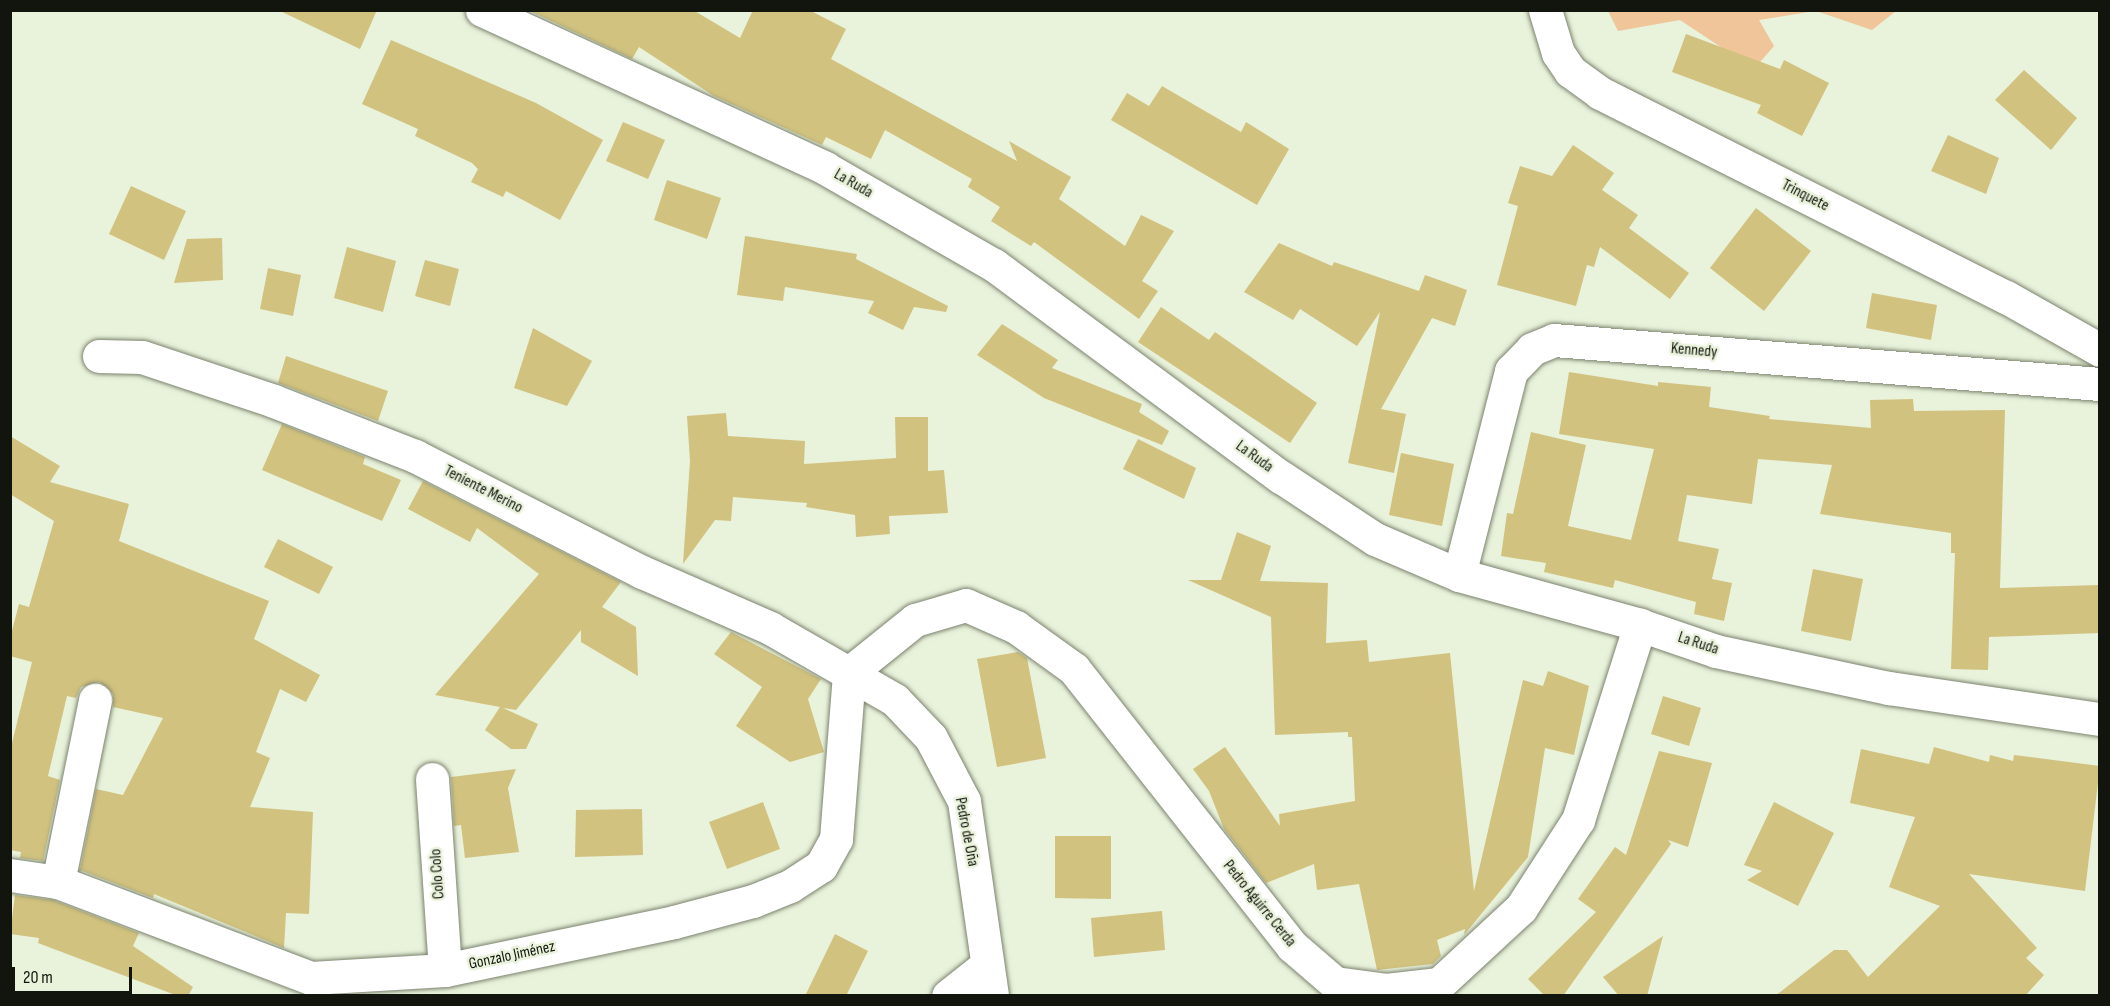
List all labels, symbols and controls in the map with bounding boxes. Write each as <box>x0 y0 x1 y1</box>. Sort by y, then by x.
street label: La Ruda <box>830 165 876 203</box>
street label: Trinquete <box>1778 176 1832 216</box>
street label: Kennedy <box>1670 339 1718 363</box>
street label: La Ruda <box>1232 437 1276 477</box>
street label: Teniente Merino <box>440 462 526 518</box>
street label: La Ruda <box>1675 628 1721 660</box>
street label: Pedro de Oña <box>950 796 982 868</box>
street label: Colo Colo <box>427 848 449 900</box>
street label: Pedro Aguirre Cerda <box>1218 857 1300 951</box>
street label: Gonzalo Jiménez <box>467 938 557 974</box>
scale bar <box>15 955 135 993</box>
text: 20 m <box>23 967 53 988</box>

